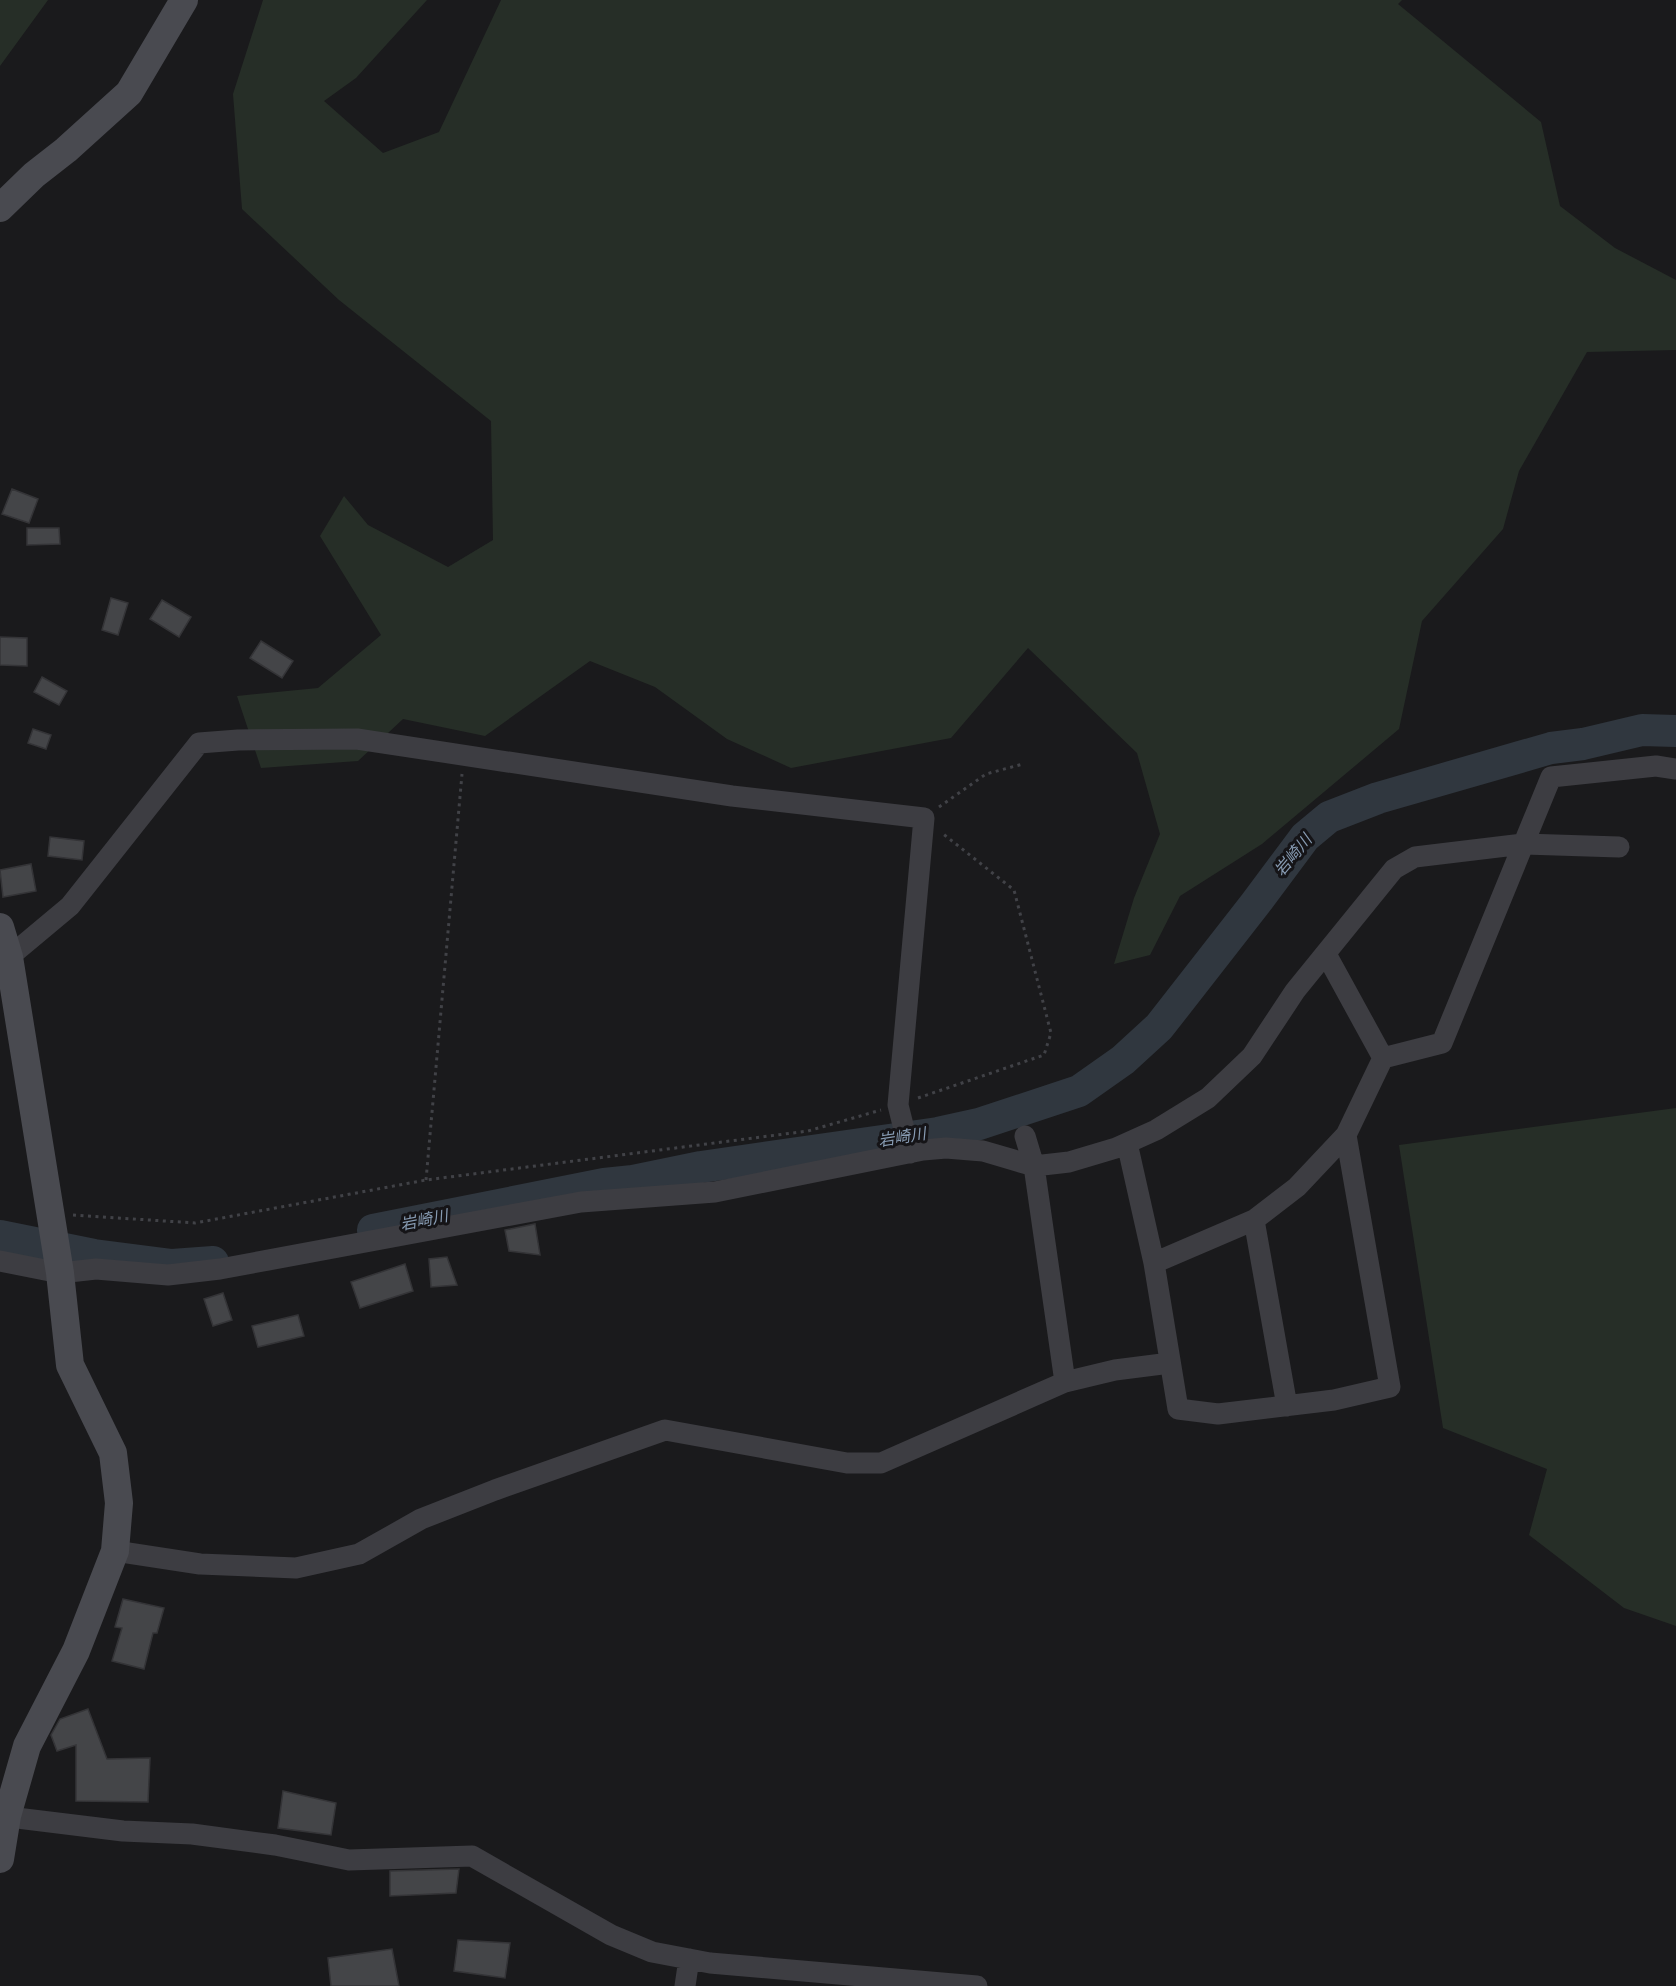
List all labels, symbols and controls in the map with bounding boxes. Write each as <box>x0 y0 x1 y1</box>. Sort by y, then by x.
water label: 岩崎川 <box>1270 829 1317 879</box>
water label: 岩崎川 <box>877 1124 929 1150</box>
water label: 岩崎川 <box>399 1206 451 1234</box>

